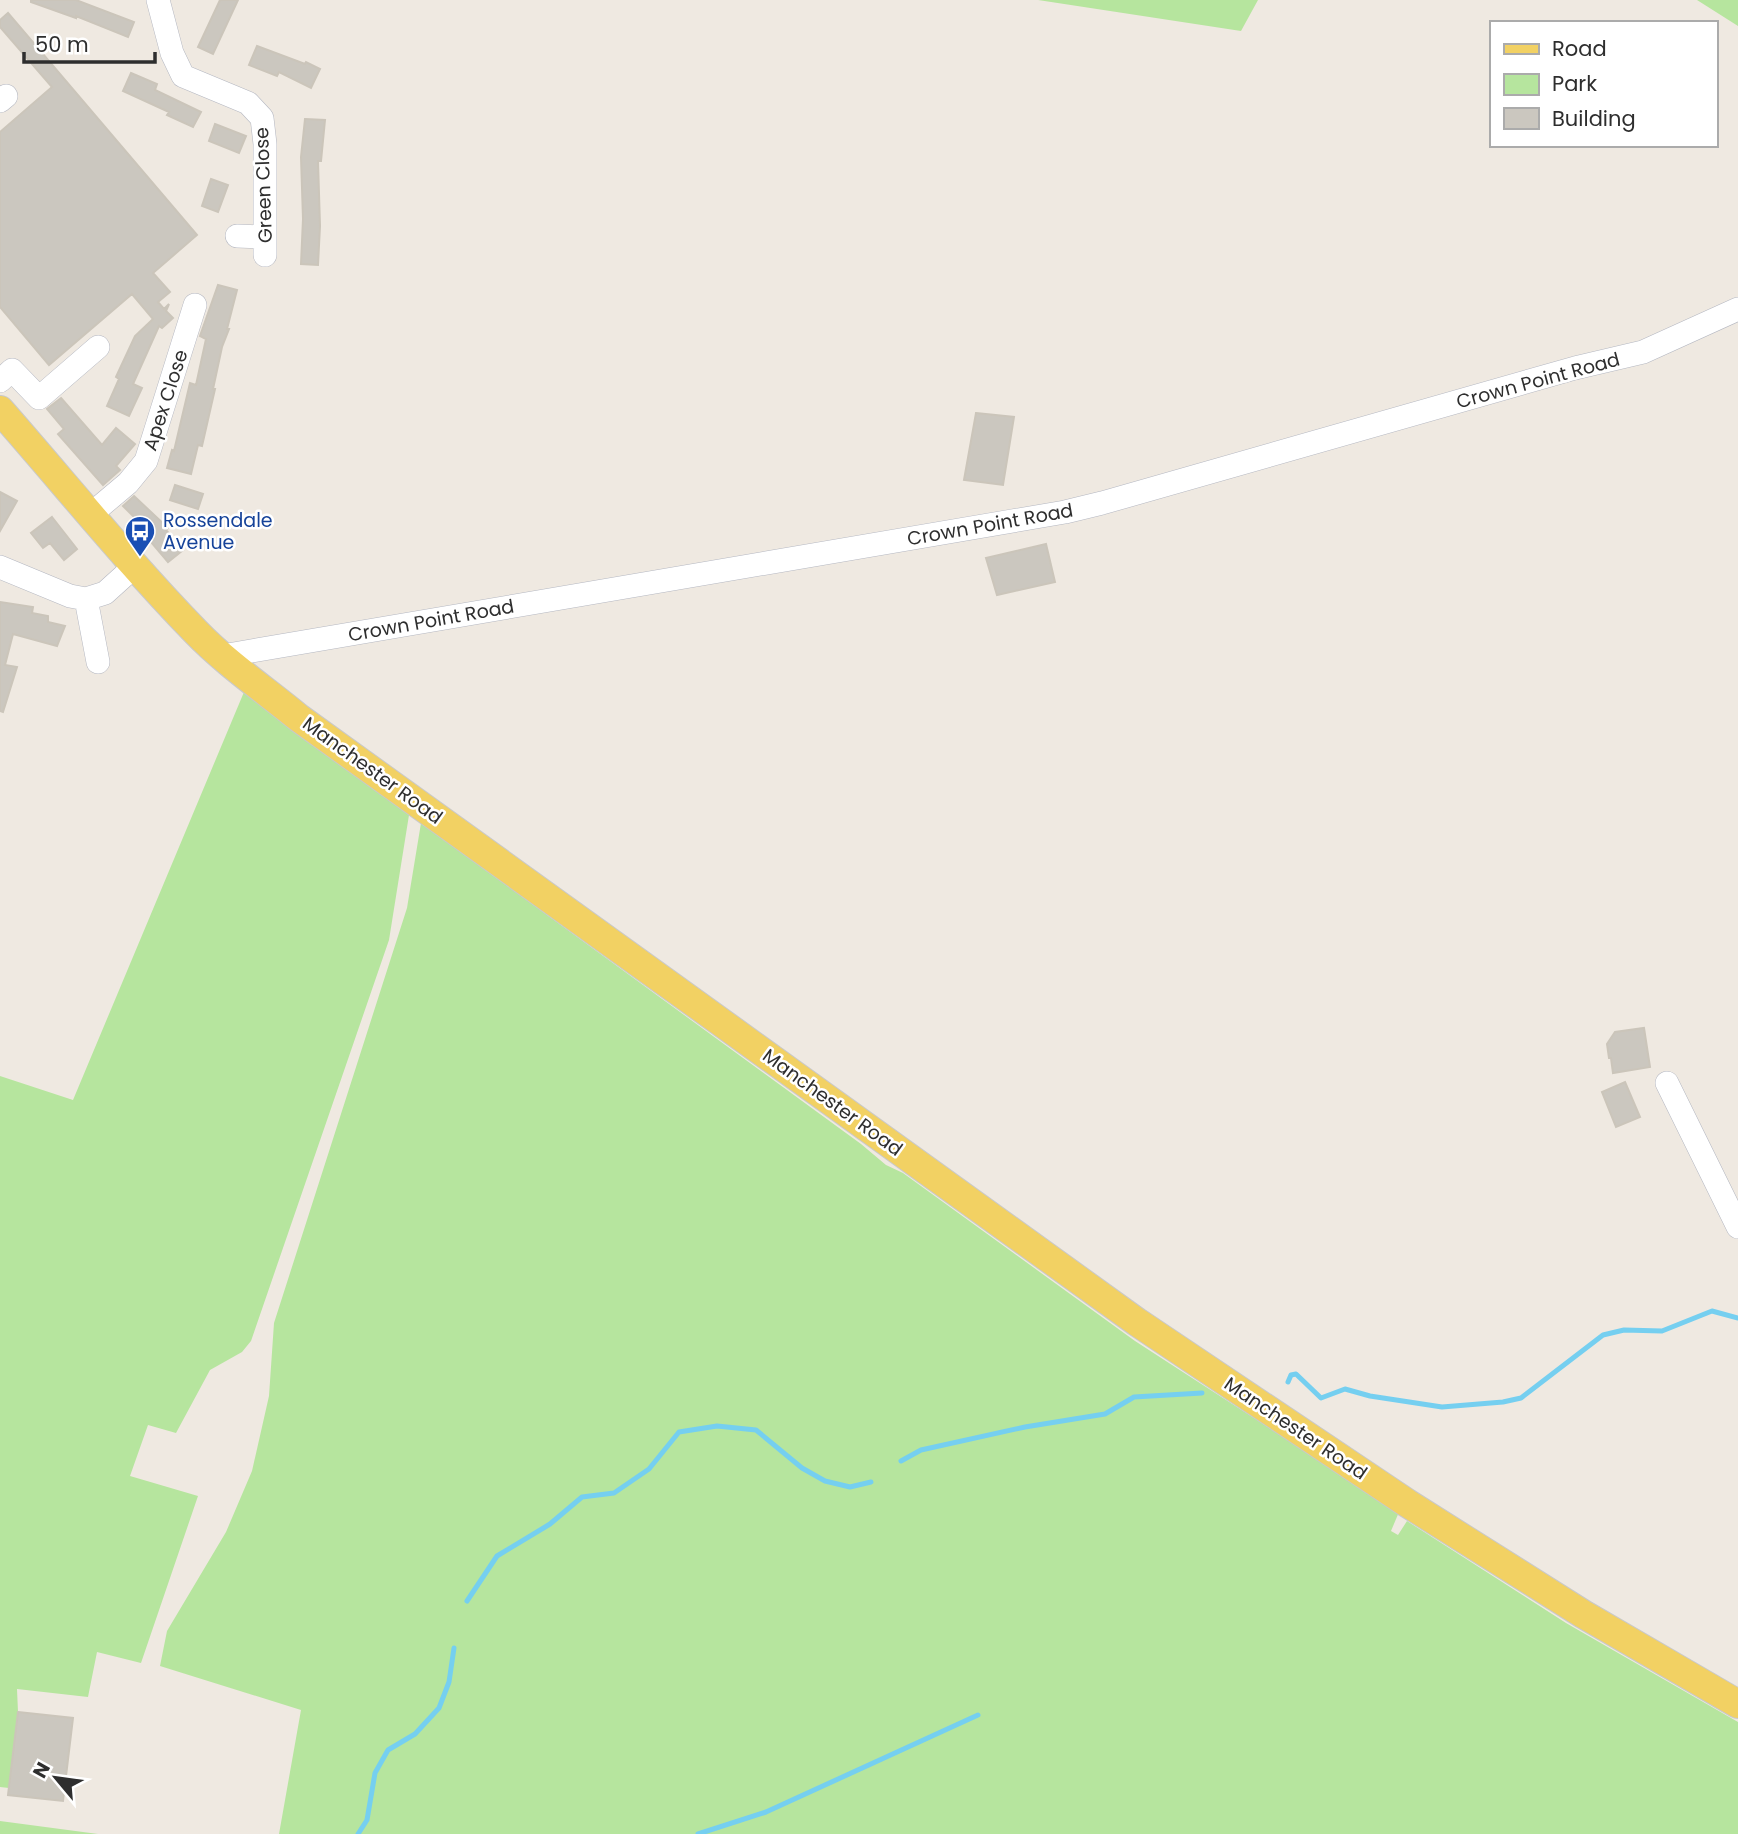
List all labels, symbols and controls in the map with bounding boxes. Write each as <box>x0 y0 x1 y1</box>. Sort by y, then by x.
scale bar <box>24 21 156 65</box>
legend <box>1490 21 1717 147</box>
text: 50 m <box>35 30 89 59</box>
text: Road <box>1552 34 1607 63</box>
text: Park <box>1552 69 1597 98</box>
text: Building <box>1552 104 1636 133</box>
street label: Green Close <box>248 127 279 243</box>
street label: Apex Close <box>136 346 195 454</box>
street label: Crown Point Road <box>1453 346 1623 415</box>
street label: Crown Point Road <box>905 497 1075 552</box>
place label: Rossendale Avenue <box>163 507 273 556</box>
bus stop icon: Rossendale Avenue <box>123 514 157 558</box>
street label: Crown Point Road <box>346 593 516 648</box>
street label: Manchester Road <box>297 710 448 830</box>
street label: Manchester Road <box>757 1042 908 1162</box>
street label: Manchester Road <box>1219 1371 1373 1486</box>
north arrow <box>21 1743 91 1813</box>
text: N <box>26 1757 57 1783</box>

